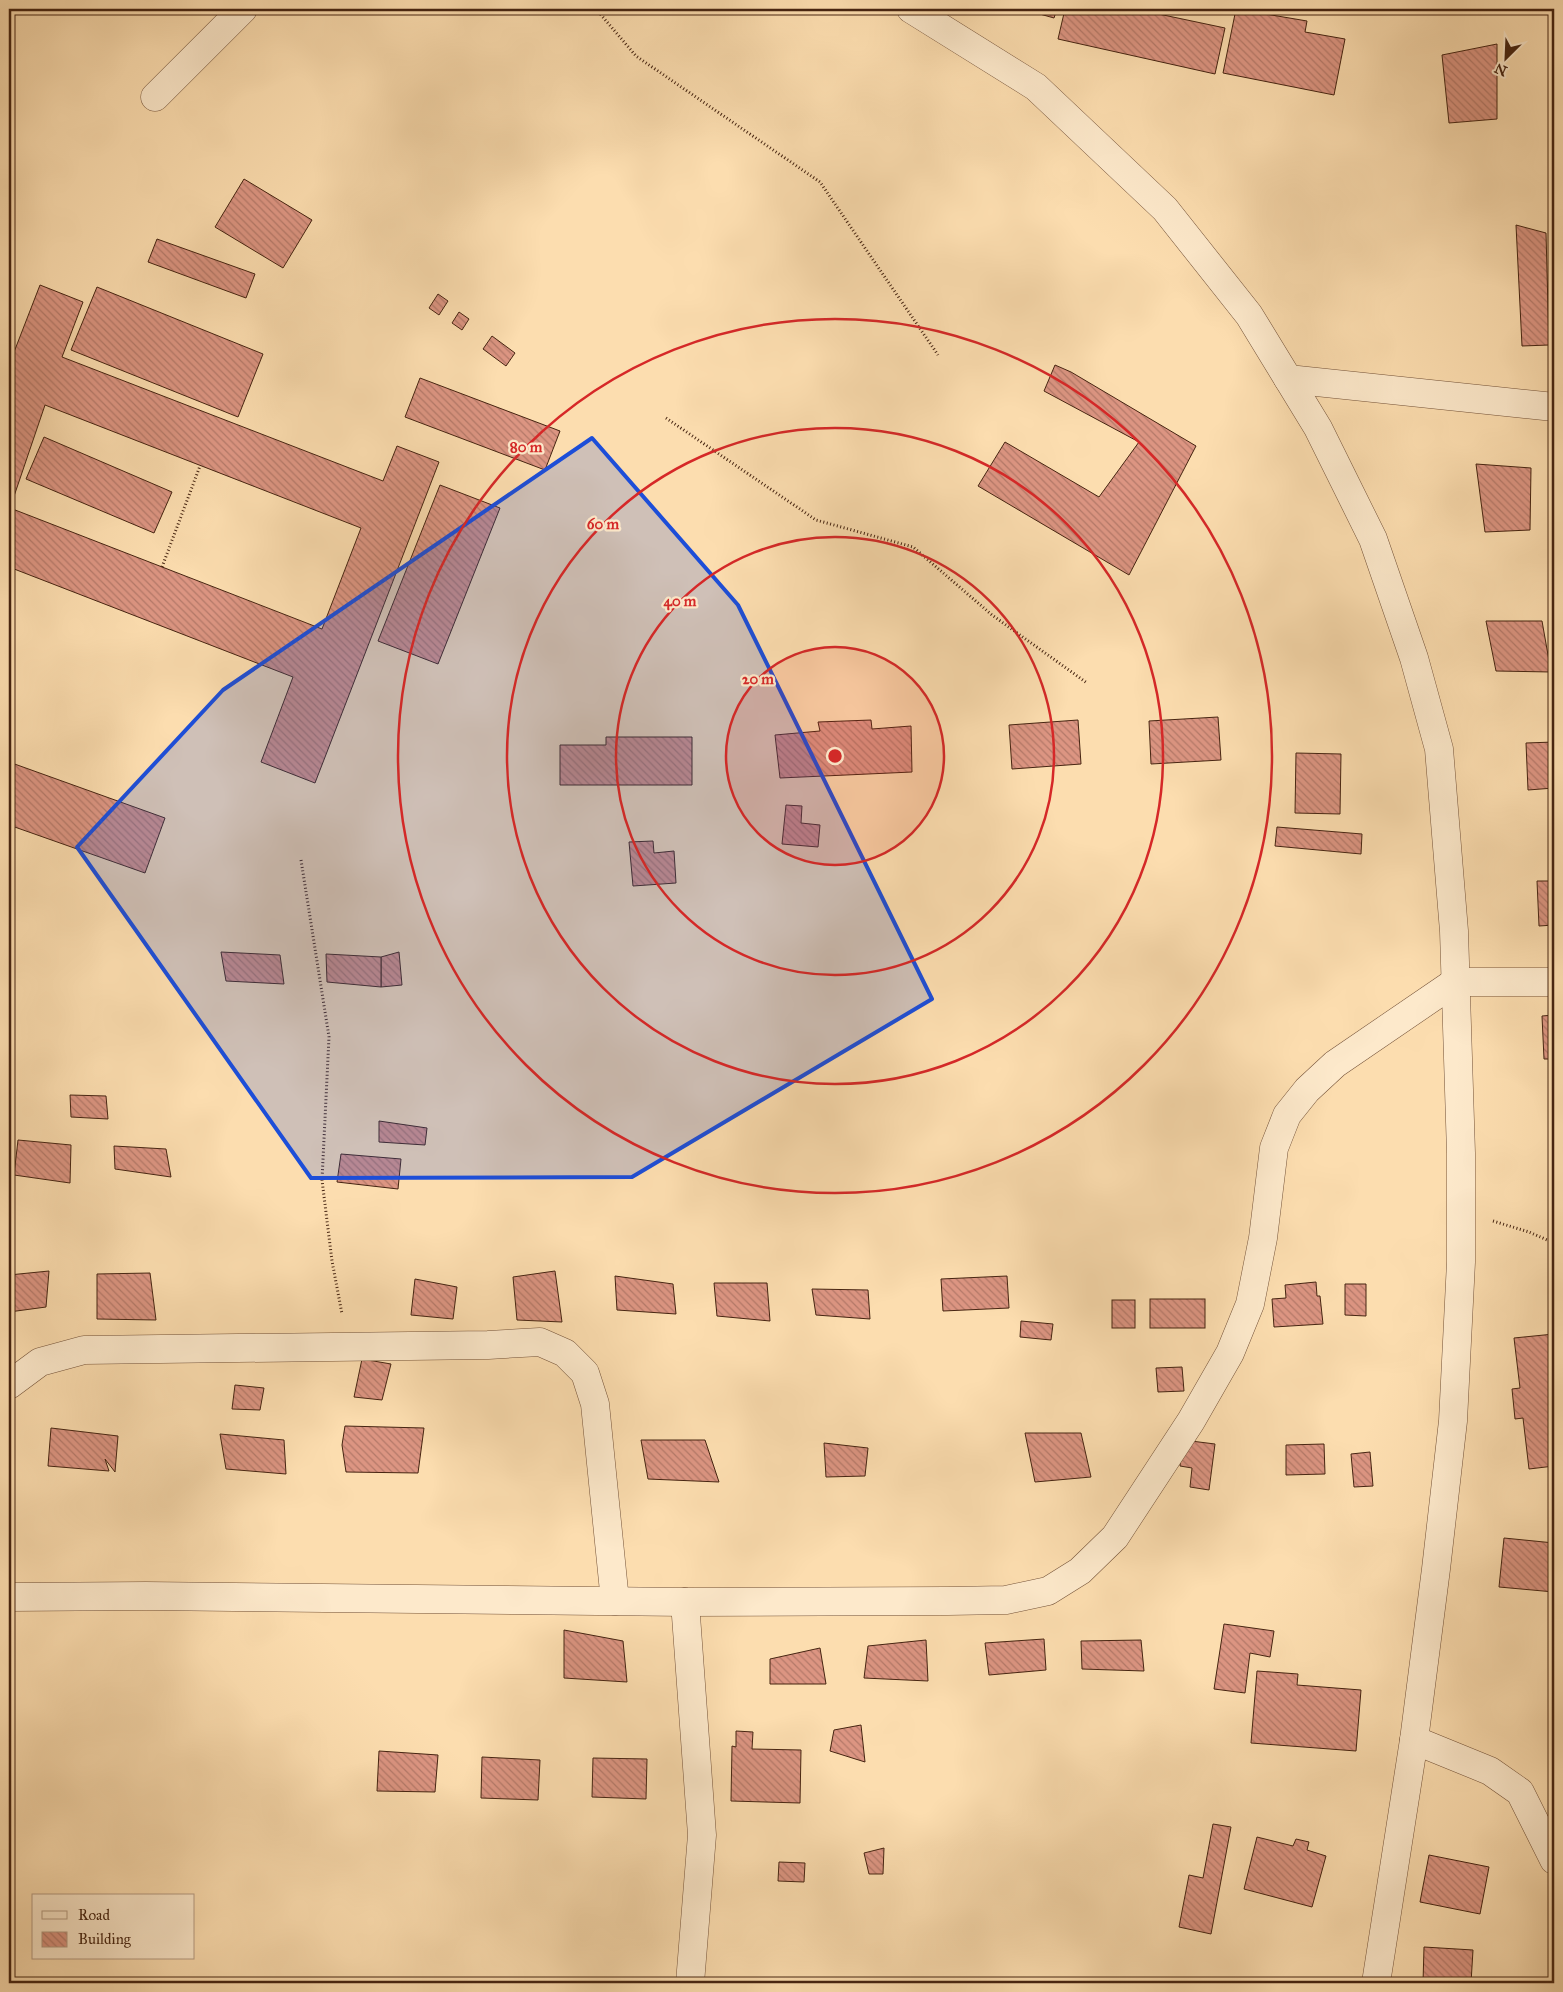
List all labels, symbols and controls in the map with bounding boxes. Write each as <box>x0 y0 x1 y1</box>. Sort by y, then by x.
north arrow <box>1480 32 1530 82</box>
text: N <box>1492 59 1510 80</box>
text: 80 m <box>510 438 543 456</box>
text: 60 m <box>587 515 620 533</box>
text: 40 m <box>664 592 697 611</box>
text: 20 m <box>742 670 774 688</box>
centre of rings <box>826 747 844 765</box>
legend <box>32 1894 195 1960</box>
text: Road <box>78 1906 110 1924</box>
text: Building <box>78 1930 132 1948</box>

